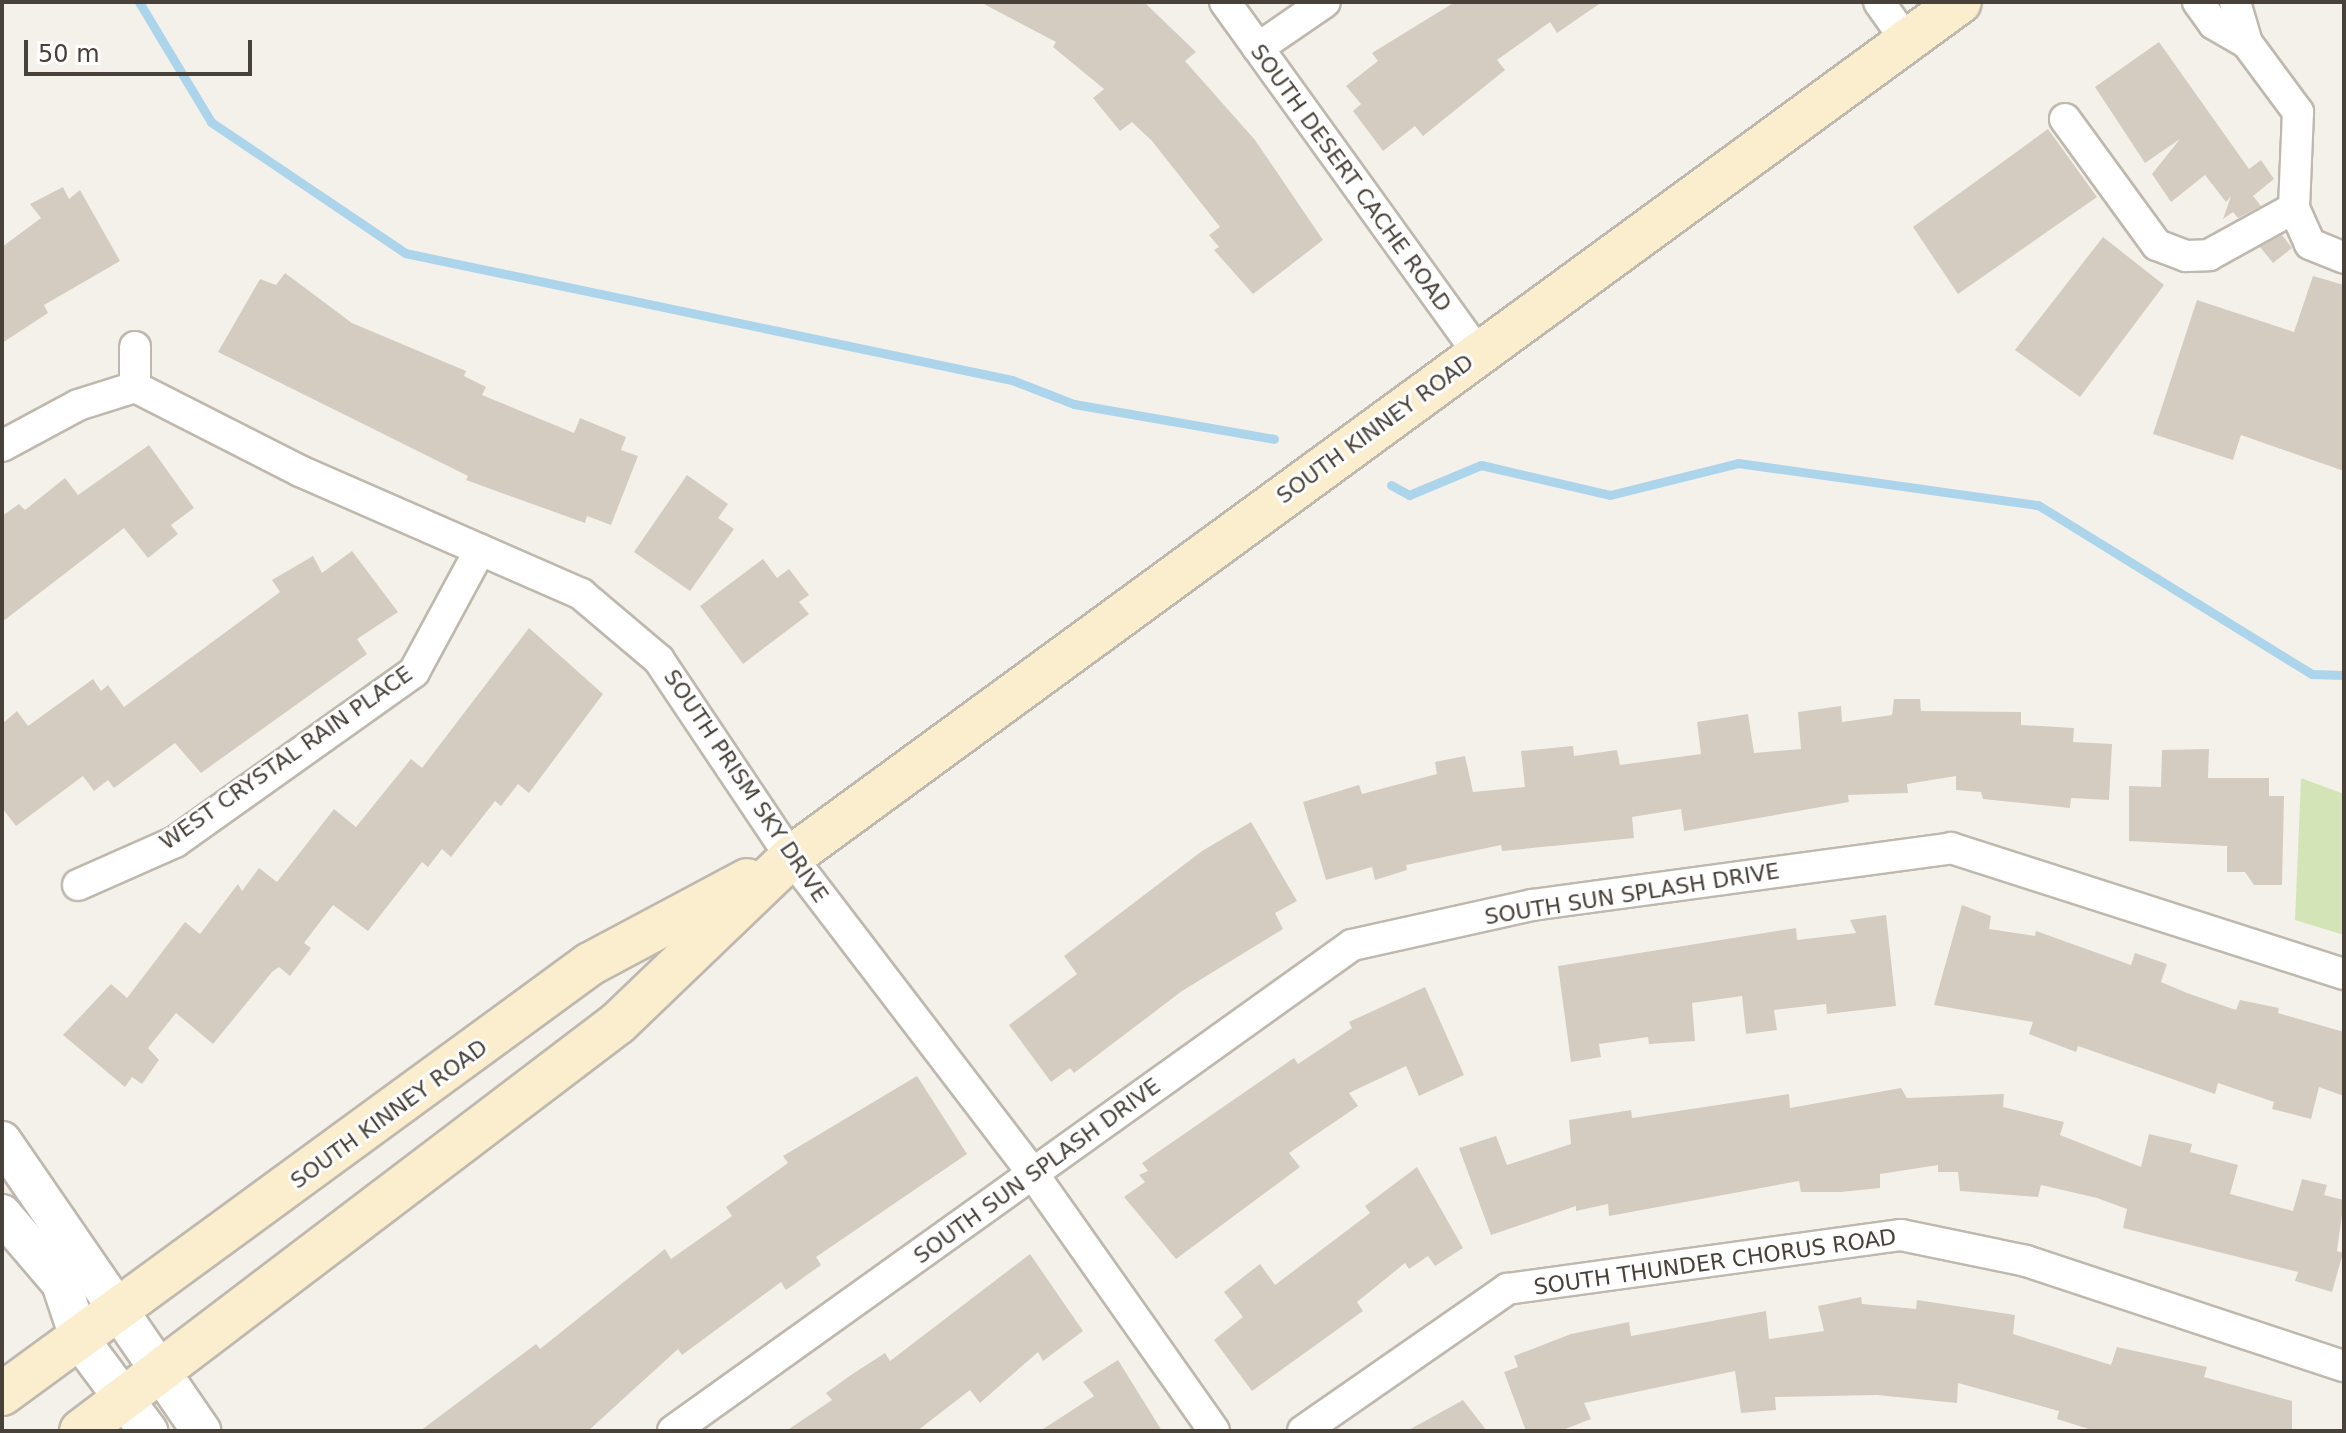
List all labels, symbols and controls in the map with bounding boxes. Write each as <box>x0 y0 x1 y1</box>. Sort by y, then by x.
scale bar <box>28 24 256 74</box>
street label: SOUTH DESERT CACHE ROAD <box>1245 39 1457 317</box>
text: 50 m <box>38 40 100 68</box>
street label: SOUTH KINNEY ROAD <box>1271 349 1479 509</box>
street label: WEST CRYSTAL RAIN PLACE <box>155 661 417 855</box>
street label: SOUTH PRISM SKY DRIVE <box>658 665 834 907</box>
street label: SOUTH SUN SPLASH DRIVE <box>1483 858 1781 930</box>
street label: SOUTH KINNEY ROAD <box>285 1034 493 1194</box>
street label: SOUTH SUN SPLASH DRIVE <box>909 1073 1165 1269</box>
street label: SOUTH THUNDER CHORUS ROAD <box>1532 1223 1898 1301</box>

